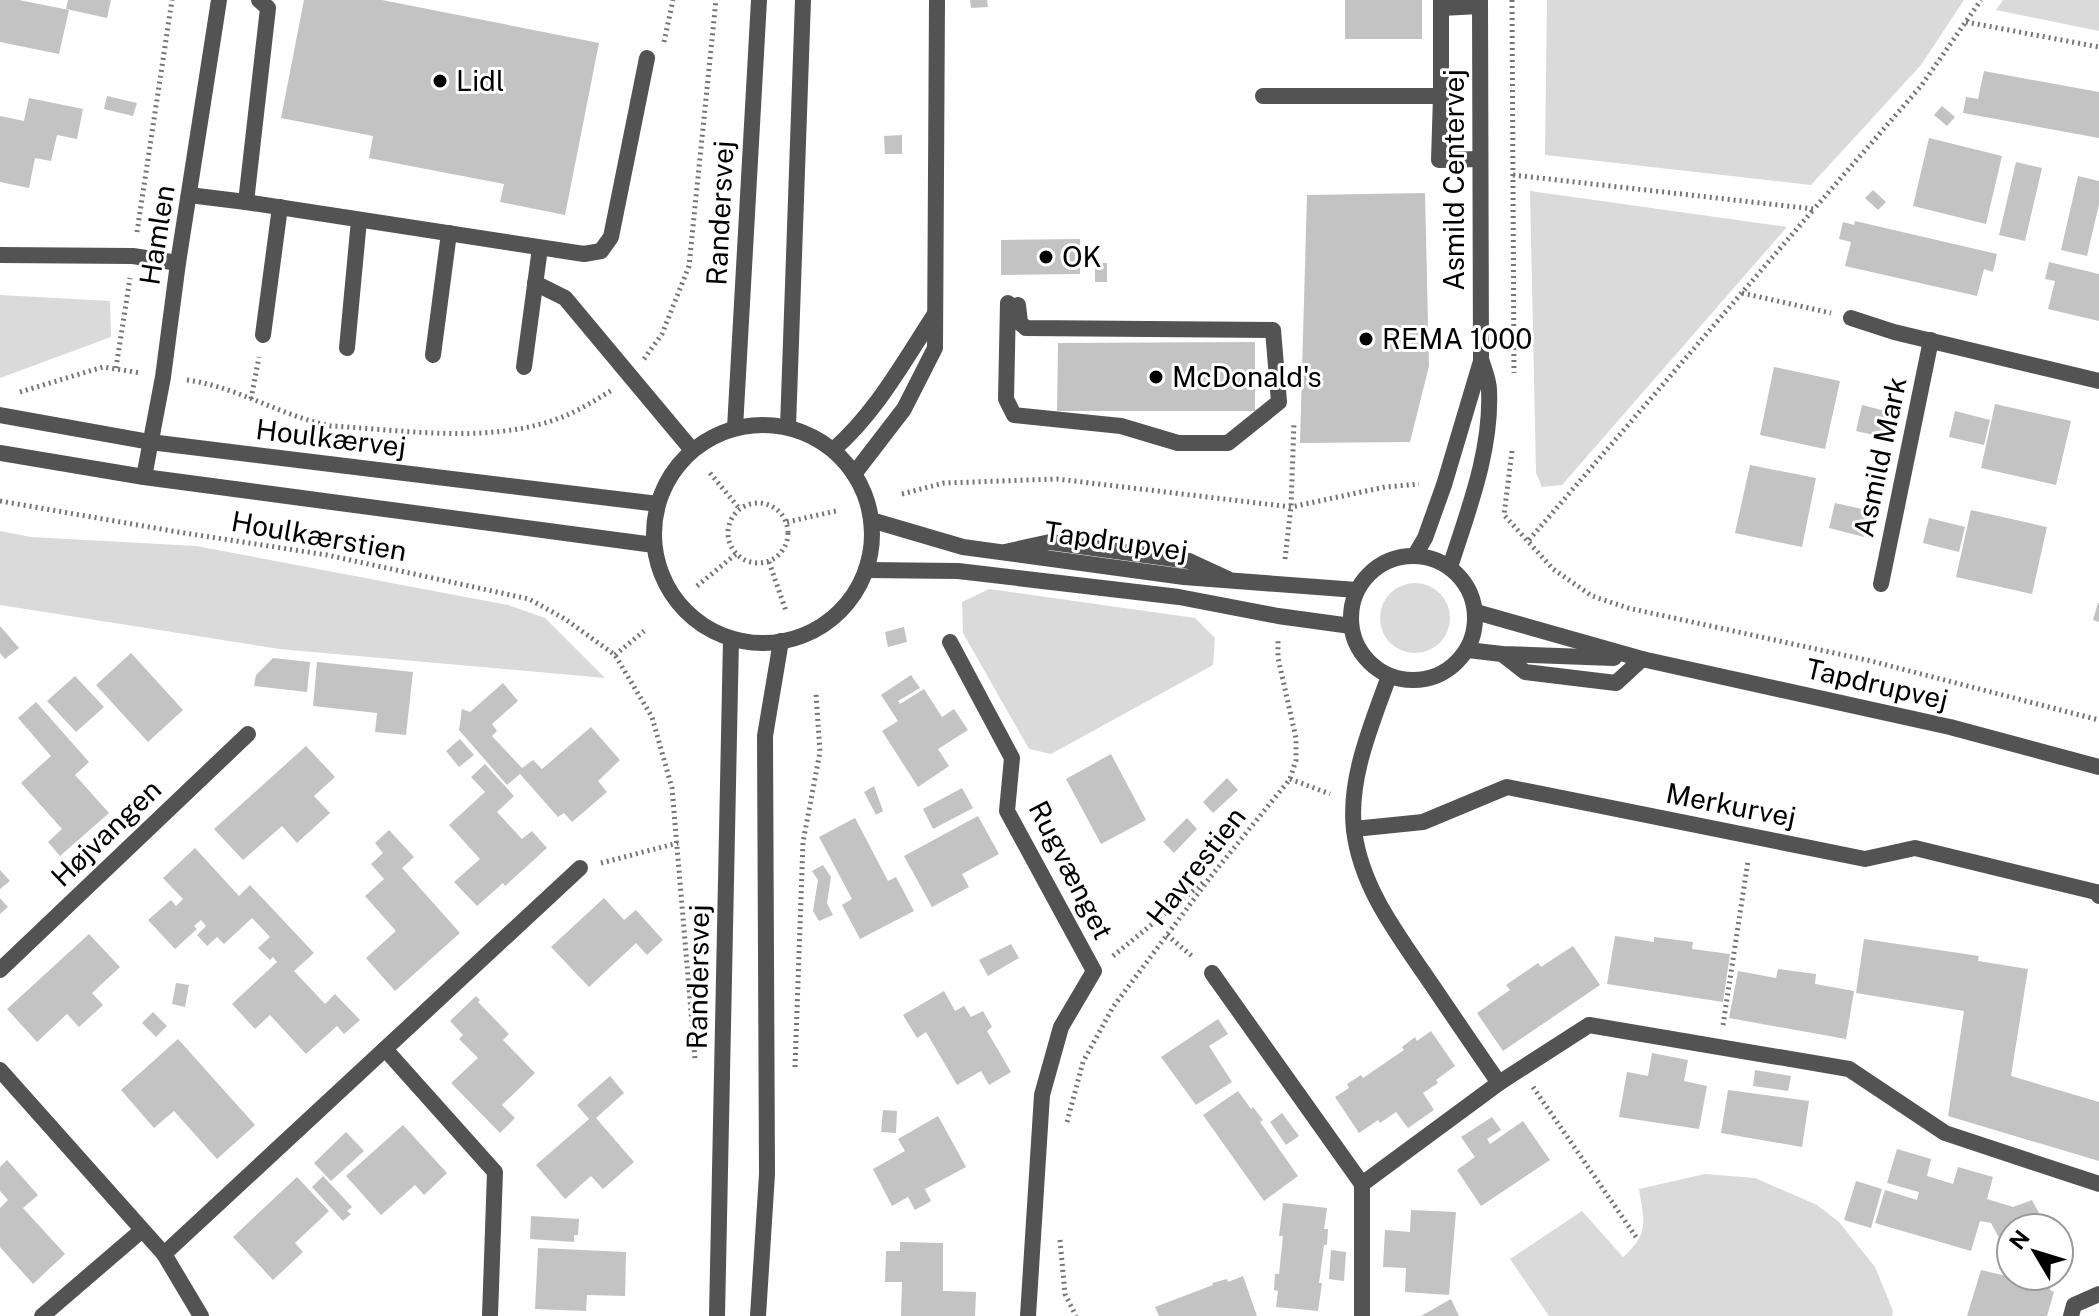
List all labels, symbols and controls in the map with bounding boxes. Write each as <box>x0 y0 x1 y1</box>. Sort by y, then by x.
place label: Lidl <box>456 64 504 97</box>
street label: Asmild Centervej <box>1437 69 1470 291</box>
marker: Lidl <box>431 72 449 90</box>
street label: Randersvej <box>699 140 740 286</box>
street label: Hamlen <box>132 183 181 287</box>
place label: OK <box>1062 240 1102 273</box>
marker: OK <box>1037 248 1055 266</box>
place label: REMA 1000 <box>1382 322 1532 355</box>
marker: REMA 1000 <box>1357 330 1375 348</box>
place label: McDonald's <box>1172 360 1322 393</box>
marker: McDonald's <box>1147 368 1165 386</box>
street label: Asmild Mark <box>1846 374 1913 540</box>
street label: Houlkærvej <box>254 412 408 463</box>
street label: Houlkærstien <box>229 504 409 567</box>
street label: Tapdrupvej <box>1042 514 1190 567</box>
street label: Tapdrupvej <box>1803 651 1951 716</box>
street label: Højvangen <box>44 772 167 893</box>
street label: Merkurvej <box>1663 776 1799 833</box>
street label: Rugvænget <box>1022 795 1120 945</box>
street label: Havrestien <box>1139 800 1252 931</box>
street label: Randersvej <box>680 904 715 1050</box>
north arrow <box>1995 1212 2075 1292</box>
text: N <box>2004 1225 2035 1254</box>

